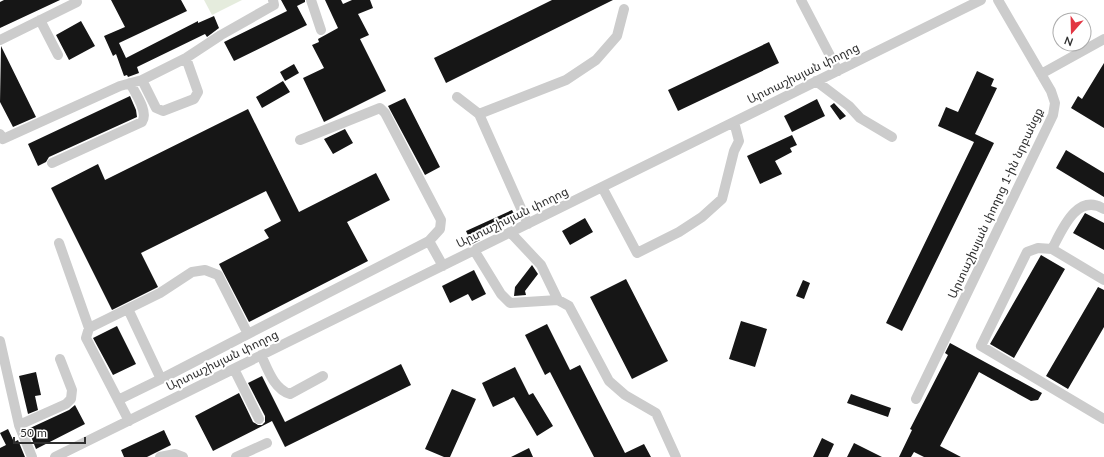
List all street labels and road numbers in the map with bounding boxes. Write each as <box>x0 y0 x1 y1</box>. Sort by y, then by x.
street label: Արտաշիսյան փողոց <box>745 39 861 107</box>
street label: Արտաշիսյան փողոց 1-ին նրբանցք <box>944 105 1046 301</box>
street label: Արտաշիսյան փողոց <box>454 183 570 251</box>
street label: Արտաշիսյան փողոց <box>164 326 280 394</box>

